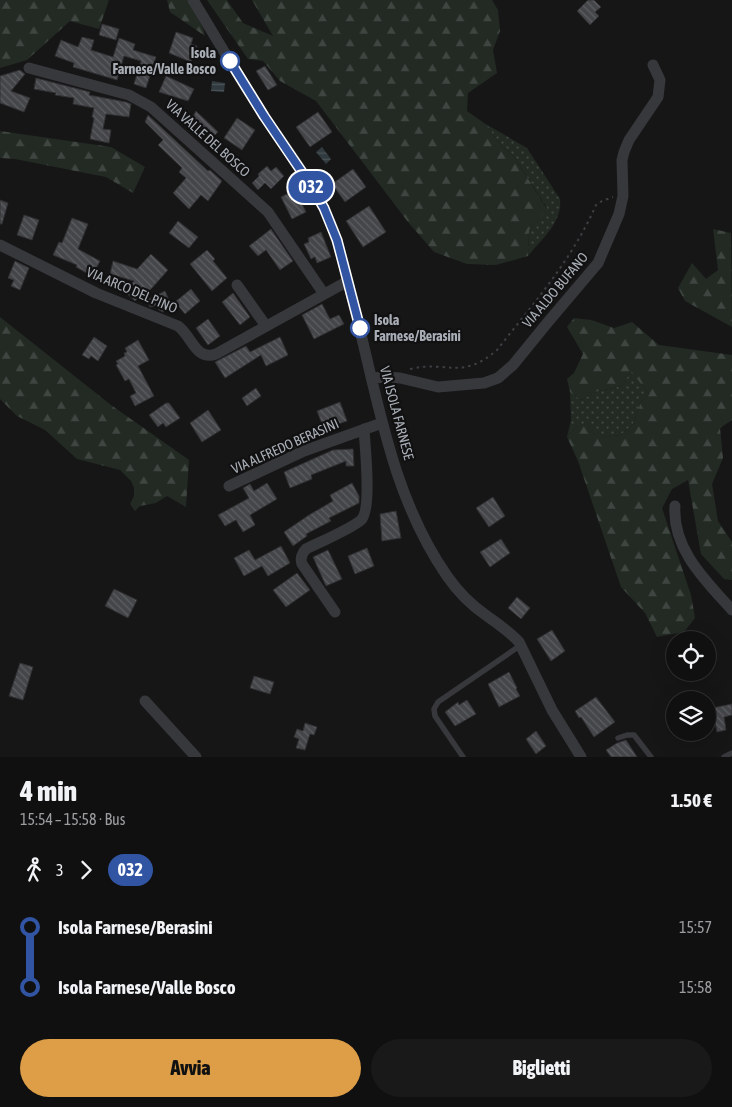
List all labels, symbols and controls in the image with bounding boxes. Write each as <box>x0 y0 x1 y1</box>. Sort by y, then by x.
place label: Isola Farnese/Valle Bosco <box>112 45 216 77</box>
marker: Isola Farnese/Valle Bosco <box>220 51 240 71</box>
street label: VIA VALLE DEL BOSCO <box>163 96 253 180</box>
line badge: 032 <box>282 171 340 203</box>
text: 032 <box>298 176 324 197</box>
street label: VIA ALDO BUFANO <box>519 249 591 331</box>
street label: VIA ARCO DEL PINO <box>84 264 180 316</box>
place label: Isola Farnese/Berasini <box>374 312 461 344</box>
marker: Isola Farnese/Berasini <box>350 318 370 338</box>
street label: VIA ISOLA FARNESE <box>377 364 417 462</box>
street label: VIA ALFREDO BERASINI <box>229 415 341 477</box>
map controls <box>666 631 716 741</box>
button: locate <box>666 631 716 681</box>
button: layers <box>666 691 716 741</box>
text: 4 min <box>20 775 77 807</box>
text: 1.50 € <box>671 789 712 811</box>
text: 15:54 – 15:58 · Bus <box>20 810 125 828</box>
icon: walk <box>20 856 48 884</box>
icon: forward <box>72 856 100 884</box>
text: 032 <box>118 859 143 880</box>
text: 3 <box>56 861 64 879</box>
text: Isola Farnese/Berasini <box>58 916 213 938</box>
text: 15:57 <box>679 918 712 936</box>
text: Isola Farnese/Valle Bosco <box>58 976 236 998</box>
text: 15:58 <box>679 978 712 996</box>
button: Avvia <box>20 1039 361 1097</box>
button: Biglietti <box>371 1039 712 1097</box>

